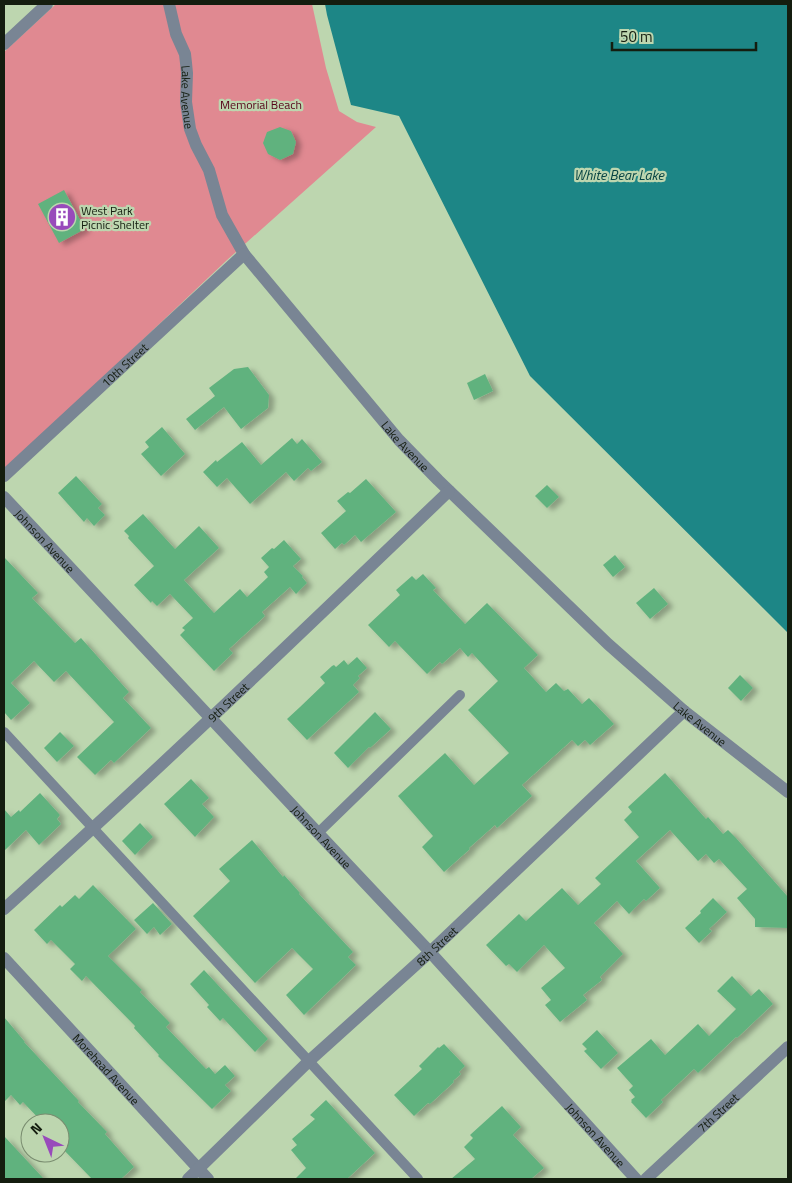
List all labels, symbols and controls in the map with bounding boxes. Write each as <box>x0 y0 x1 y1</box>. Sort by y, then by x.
scale bar <box>612 20 756 52</box>
text: 50 m <box>620 25 653 48</box>
street label: Lake Avenue <box>176 64 199 130</box>
park label: Memorial Beach <box>220 95 302 114</box>
water label: White Bear Lake <box>574 164 666 185</box>
place label: West Park Picnic Shelter <box>81 201 149 234</box>
building icon: West Park Picnic Shelter <box>47 202 77 232</box>
street label: 10th Street <box>97 338 153 391</box>
street label: Lake Avenue <box>377 416 434 476</box>
street label: Johnson Avenue <box>10 505 80 577</box>
street label: 9th Street <box>203 677 254 726</box>
street label: Lake Avenue <box>669 696 731 751</box>
street label: Johnson Avenue <box>287 801 356 873</box>
street label: 8th Street <box>411 921 462 970</box>
street label: Morehead Avenue <box>68 1029 144 1109</box>
street label: 7th Street <box>693 1087 744 1137</box>
street label: Johnson Avenue <box>561 1098 630 1171</box>
north arrow <box>20 1113 70 1163</box>
text: N <box>25 1117 47 1139</box>

